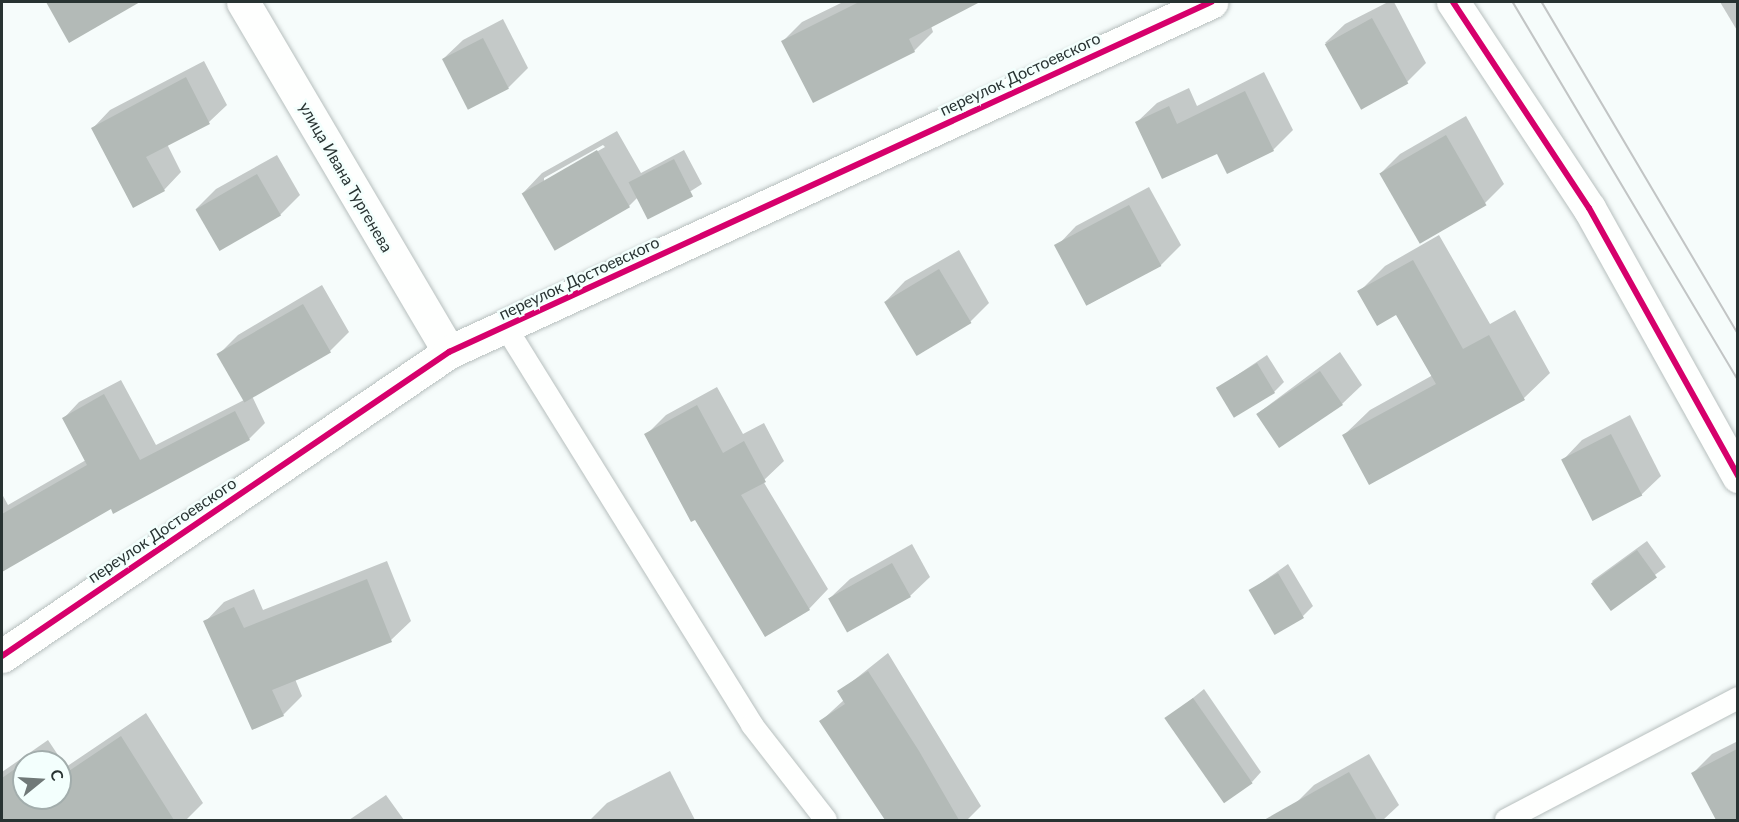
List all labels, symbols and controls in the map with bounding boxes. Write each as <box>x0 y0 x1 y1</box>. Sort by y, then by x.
street label: переулок Достоевского <box>937 28 1103 120</box>
street label: улица Ивана Тургенева <box>295 99 397 255</box>
street label: переулок Достоевского <box>496 232 662 324</box>
street label: переулок Достоевского <box>84 473 240 587</box>
north arrow <box>12 750 72 810</box>
text: С <box>47 767 68 783</box>

